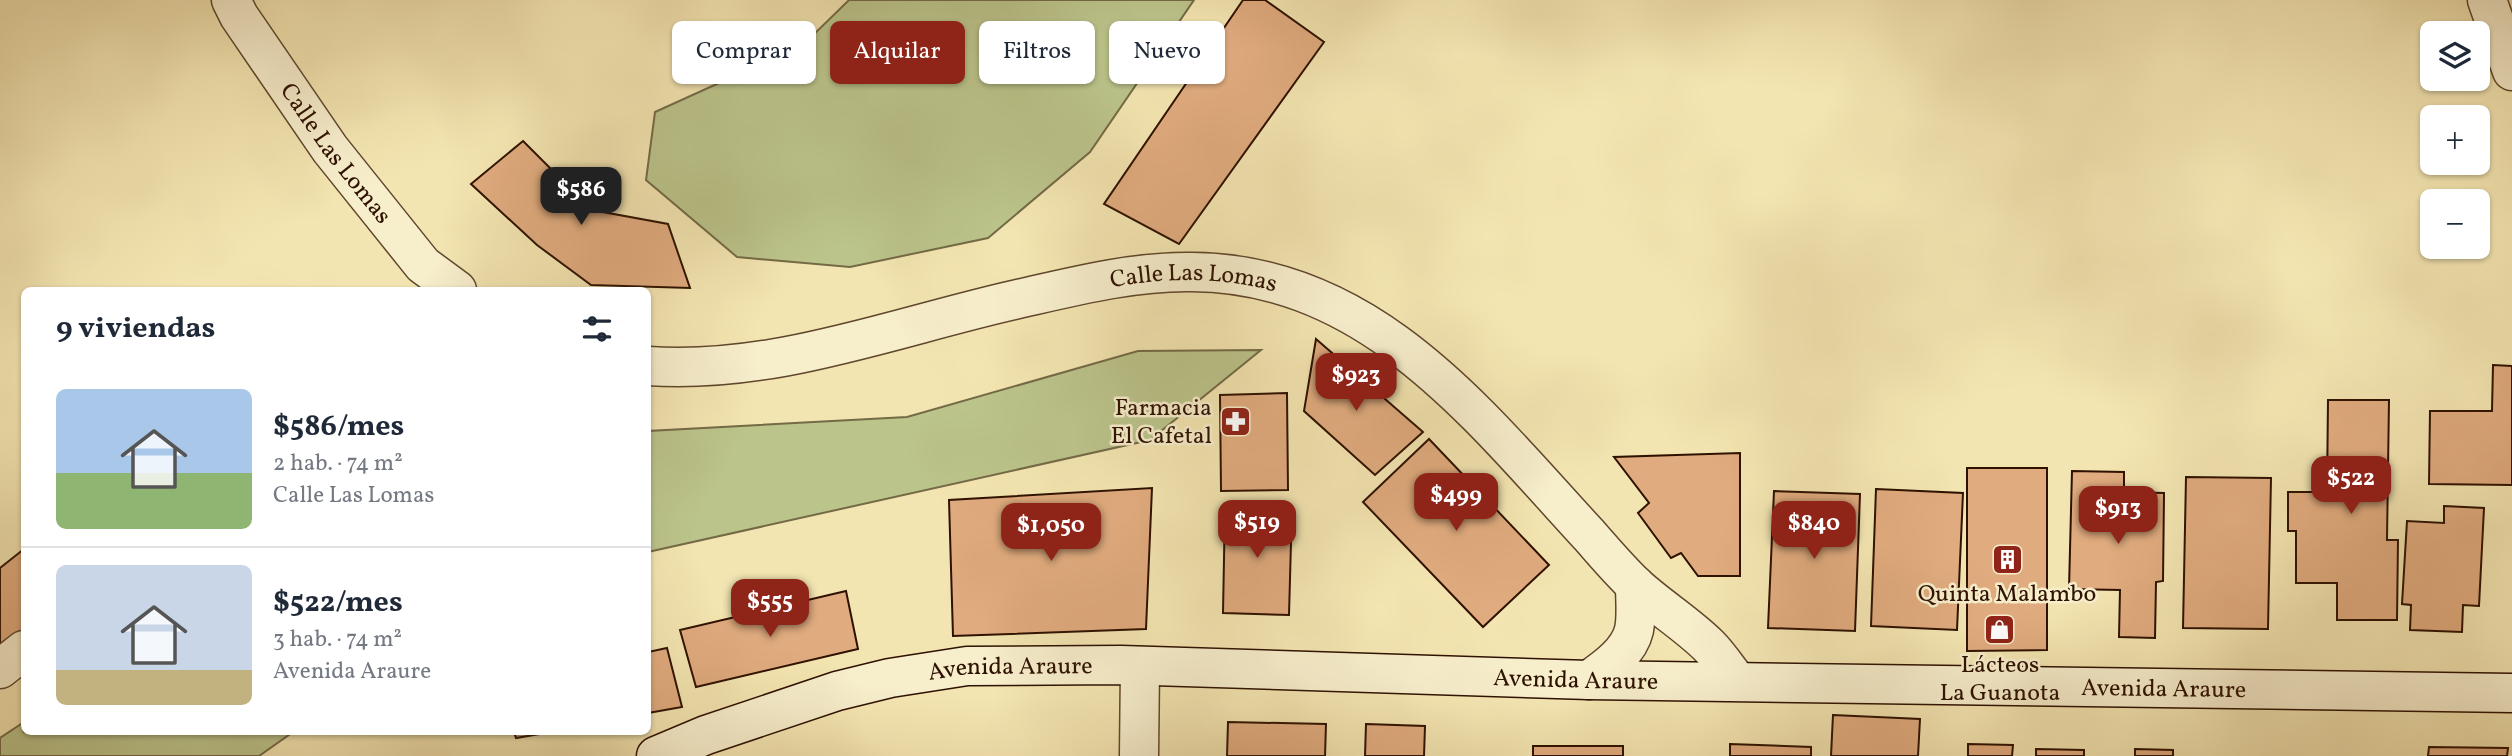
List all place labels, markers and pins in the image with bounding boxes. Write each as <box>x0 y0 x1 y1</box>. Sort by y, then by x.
pin: $586 <box>540 168 622 227</box>
pin: $923 <box>1315 354 1397 413</box>
place label: Farmacia El Cafetal <box>1111 392 1212 454</box>
pharmacy icon: Farmacia El Cafetal <box>1218 404 1252 438</box>
pin: $522 <box>2310 456 2392 516</box>
pin: $499 <box>1415 474 1497 533</box>
pin: $913 <box>2077 486 2159 546</box>
pin: $519 <box>1216 500 1298 560</box>
pin: $840 <box>1773 502 1855 561</box>
pin: $1,050 <box>994 504 1108 563</box>
building icon: Quinta Malambo <box>1990 542 2024 576</box>
place label: Quinta Malambo <box>1918 578 2096 612</box>
pin: $555 <box>729 580 811 639</box>
shop icon: Lácteos La Guanota <box>1983 613 2017 647</box>
place label: Lácteos La Guanota <box>1940 649 2060 711</box>

